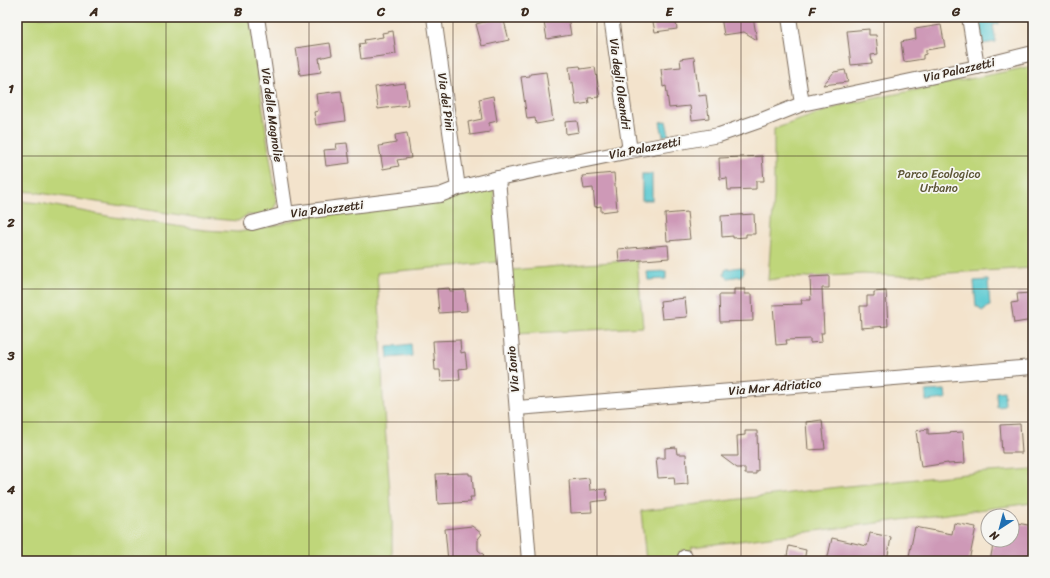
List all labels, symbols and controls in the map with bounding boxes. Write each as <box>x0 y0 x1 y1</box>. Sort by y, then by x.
text: A <box>89 0 98 23</box>
text: B <box>234 0 243 23</box>
text: C <box>376 0 386 23</box>
text: D <box>521 0 529 23</box>
text: E <box>665 0 674 23</box>
text: F <box>807 0 816 23</box>
text: G <box>951 0 961 23</box>
street label: Via degli Oleandri <box>603 37 637 132</box>
street label: Via Palazzetti <box>921 51 998 89</box>
street label: Via delle Magnolie <box>254 66 290 164</box>
street label: Via dei Pini <box>431 71 461 133</box>
text: 1 <box>8 77 14 100</box>
street label: Via Palazzetti <box>607 130 684 166</box>
park label: Parco Ecologico Urbano <box>898 163 980 199</box>
street label: Via Palazzetti <box>289 194 365 224</box>
text: 2 <box>6 211 15 234</box>
text: 3 <box>6 344 15 367</box>
street label: Via Ionio <box>500 345 526 393</box>
street label: Via Mar Adriatico <box>728 372 822 402</box>
text: 4 <box>6 478 16 501</box>
north arrow <box>980 508 1020 548</box>
text: N <box>985 526 1004 546</box>

